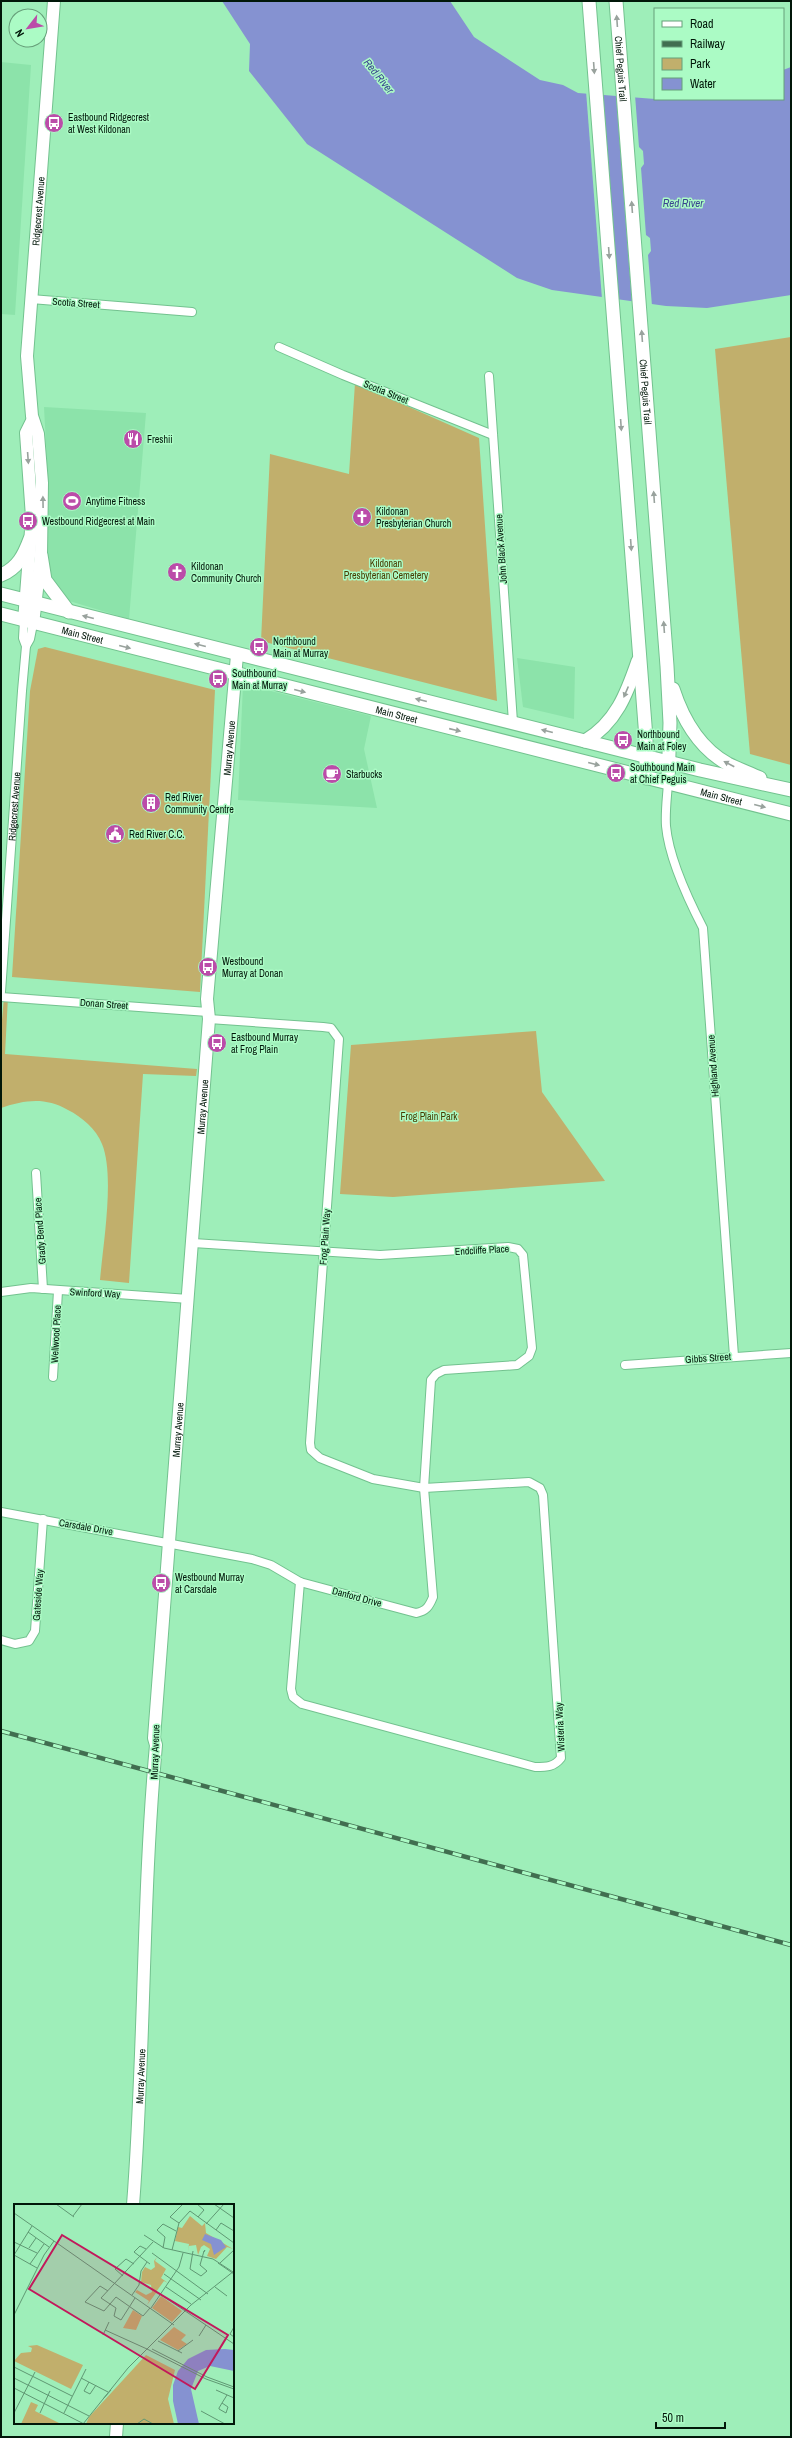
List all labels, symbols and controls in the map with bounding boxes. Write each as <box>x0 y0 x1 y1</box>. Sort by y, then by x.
north arrow <box>8 8 48 48</box>
legend <box>654 8 784 100</box>
one-way arrow <box>614 15 621 27</box>
text: Road <box>690 16 714 32</box>
text: N <box>12 27 27 40</box>
street label: Chief Peguis Trail <box>612 36 630 102</box>
text: Railway <box>690 36 725 52</box>
water label: Red River <box>361 56 398 97</box>
text: Park <box>690 56 710 72</box>
one-way arrow <box>591 62 598 74</box>
text: Water <box>690 76 717 92</box>
place label: Eastbound Ridgecrest at West Kildonan <box>68 111 150 136</box>
bus stop icon: Eastbound Ridgecrest at West Kildonan <box>43 112 65 134</box>
street label: Ridgecrest Avenue <box>29 176 47 246</box>
water label: Red River <box>663 196 704 210</box>
one-way arrow <box>628 201 635 213</box>
one-way arrow <box>605 247 612 259</box>
street label: Scotia Street <box>52 295 101 311</box>
one-way arrow <box>639 330 645 342</box>
street label: Chief Peguis Trail <box>637 359 655 425</box>
street label: Scotia Street <box>362 377 411 407</box>
one-way arrow <box>618 419 625 431</box>
restaurant icon: Freshii <box>122 428 144 450</box>
place label: Freshii <box>147 433 173 446</box>
one-way arrow <box>24 452 31 464</box>
sports icon: Anytime Fitness <box>61 490 83 512</box>
one-way arrow <box>651 491 658 503</box>
one-way arrow <box>40 495 46 508</box>
place label: Anytime Fitness <box>85 495 145 508</box>
place label: Kildonan Presbyterian Church <box>376 505 451 530</box>
church icon: Kildonan Presbyterian Church <box>351 506 373 528</box>
bus stop icon: Westbound Ridgecrest at Main <box>17 510 39 532</box>
street label: John Black Avenue <box>492 513 510 584</box>
place label: Westbound Ridgecrest at Main <box>42 515 155 528</box>
one-way arrow <box>627 539 634 551</box>
park label: Kildonan Presbyterian Cemetery <box>344 557 429 582</box>
place label: Kildonan Community Church <box>191 560 262 585</box>
church icon: Kildonan Community Church <box>166 561 188 583</box>
one-way arrow <box>82 614 95 620</box>
one-way arrow <box>661 621 668 633</box>
street label: Main Street <box>60 623 105 646</box>
place label: Northbound Main at Murray <box>273 635 329 660</box>
bus stop icon: Northbound Main at Murray <box>248 636 270 658</box>
one-way arrow <box>193 642 205 648</box>
one-way arrow <box>119 644 131 650</box>
place label: Southbound Main at Murray <box>232 667 288 692</box>
bus stop icon: Southbound Main at Murray <box>207 668 229 690</box>
one-way arrow <box>623 687 629 699</box>
one-way arrow <box>295 688 307 694</box>
one-way arrow <box>415 696 427 702</box>
street label: Main Street <box>374 703 419 726</box>
street label: Murray Avenue <box>220 720 238 776</box>
one-way arrow <box>449 727 461 733</box>
one-way arrow <box>541 728 553 734</box>
place label: Northbound Main at Foley <box>637 728 687 753</box>
bus stop icon: Northbound Main at Foley <box>612 729 634 751</box>
place label: Southbound Main at Chief Peguis <box>630 761 695 786</box>
one-way arrow <box>723 761 735 767</box>
one-way arrow <box>587 762 600 768</box>
bus stop icon: Southbound Main at Chief Peguis <box>605 762 627 784</box>
cafe icon: Starbucks <box>321 763 343 785</box>
place label: Starbucks <box>346 768 382 781</box>
street label: Ridgecrest Avenue <box>5 771 23 841</box>
street label: Main Street <box>699 785 744 808</box>
place label: Red River Community Centre <box>165 791 234 816</box>
building icon: Red River Community Centre <box>140 792 162 814</box>
one-way arrow <box>754 804 766 810</box>
public building icon: Red River C.C. <box>104 823 126 845</box>
place label: Red River C.C. <box>129 828 185 841</box>
place label: Westbound Murray at Donan <box>222 955 283 980</box>
bus stop icon: Westbound Murray at Donan <box>197 956 219 978</box>
street label: Donan Street <box>79 996 129 1012</box>
place label: Eastbound Murray at Frog Plain <box>231 1031 299 1056</box>
bus stop icon: Eastbound Murray at Frog Plain <box>206 1032 228 1054</box>
street label: Highland Avenue <box>704 1034 722 1098</box>
street label: Murray Avenue <box>194 1078 211 1135</box>
park label: Frog Plain Park <box>401 1110 458 1123</box>
street label: Grady Bend Place <box>31 1197 49 1265</box>
street label: Frog Plain Way <box>317 1208 334 1265</box>
street label: Endcliffe Place <box>454 1242 510 1258</box>
street label: Swinford Way <box>69 1285 122 1301</box>
street label: Wellwood Place <box>48 1304 64 1363</box>
street label: Gibbs Street <box>685 1350 732 1366</box>
street label: Murray Avenue <box>169 1401 186 1458</box>
street label: Carsdale Drive <box>58 1516 114 1538</box>
street label: Gateside Way <box>30 1568 46 1621</box>
place label: Westbound Murray at Carsdale <box>175 1571 245 1596</box>
bus stop icon: Westbound Murray at Carsdale <box>150 1572 172 1594</box>
street label: Danford Drive <box>331 1584 384 1610</box>
street label: Wisteria Way <box>552 1701 568 1752</box>
street label: Murray Avenue <box>148 1724 162 1780</box>
street label: Murray Avenue <box>133 2048 148 2104</box>
inset map <box>14 2204 234 2424</box>
scale bar <box>656 2404 725 2430</box>
text: 50 m <box>662 2410 684 2426</box>

